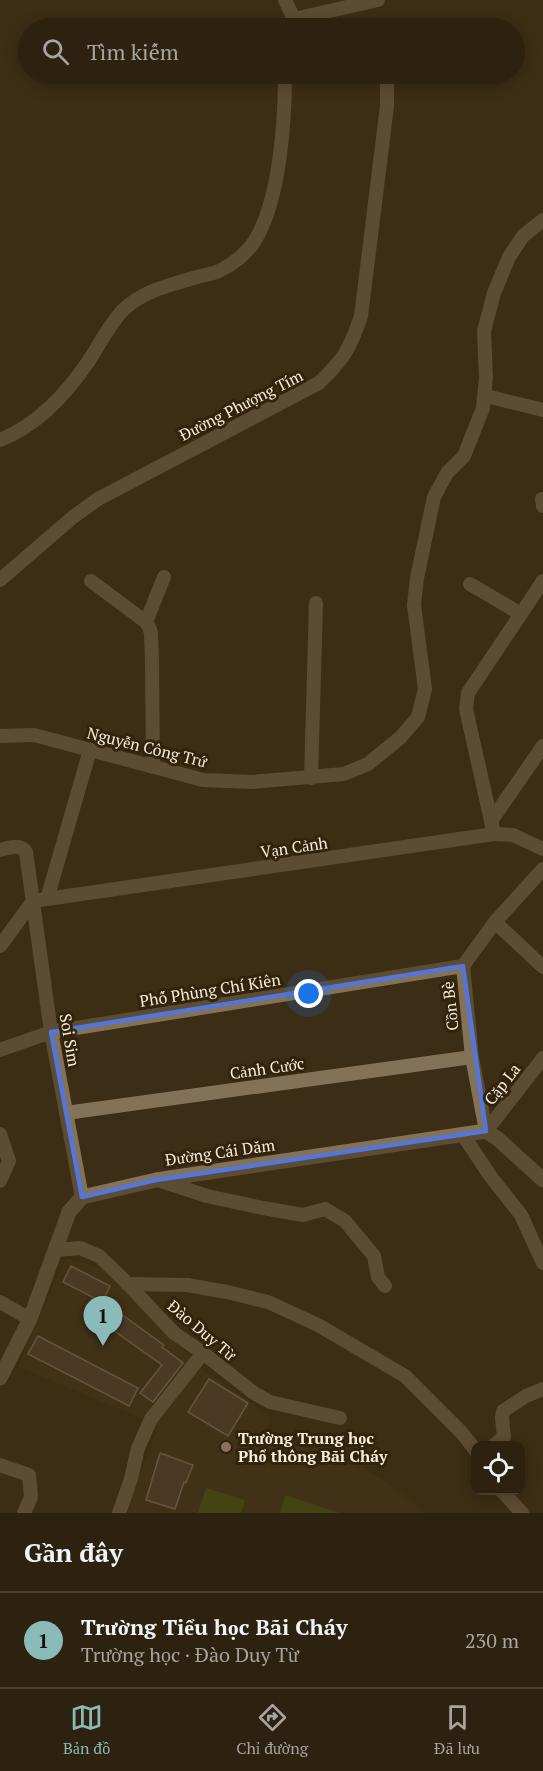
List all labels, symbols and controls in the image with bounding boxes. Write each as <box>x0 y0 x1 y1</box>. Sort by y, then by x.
search box <box>18 18 525 84</box>
icon: search <box>39 35 72 68</box>
text: Tìm kiếm <box>87 37 179 66</box>
street label: Đường Phượng Tím <box>175 364 307 446</box>
street label: Nguyễn Công Trứ <box>85 721 210 773</box>
street label: Vạn Cảnh <box>259 831 330 863</box>
street label: Phố Phùng Chí Kiên <box>138 968 283 1012</box>
your location <box>294 979 323 1008</box>
street label: Cồn Bè <box>436 980 464 1032</box>
street label: Soi Sim <box>55 1012 85 1068</box>
street label: Cảnh Cước <box>228 1052 306 1084</box>
street label: Cặp La <box>479 1059 525 1109</box>
street label: Đường Cái Dăm <box>164 1133 276 1171</box>
street label: Đào Duy Từ <box>163 1295 242 1366</box>
pin: 1 <box>84 1296 122 1346</box>
place label: Trường Trung học Phổ thông Bãi Cháy <box>238 1427 388 1467</box>
marker: Trường Trung học Phổ thông Bãi Cháy <box>219 1440 233 1454</box>
map controls <box>471 1441 525 1495</box>
button: locate <box>471 1441 525 1495</box>
text: Gần đây <box>24 1535 123 1569</box>
text: Trường Tiểu học Bãi Cháy <box>81 1612 348 1641</box>
text: 1 <box>38 1627 49 1654</box>
text: 230 m <box>465 1627 519 1654</box>
text: Trường học · Đào Duy Từ <box>81 1641 299 1668</box>
tab: Bản đồ <box>63 1701 110 1759</box>
tab: Chỉ đường <box>236 1701 308 1759</box>
tab: Đã lưu <box>434 1701 480 1759</box>

